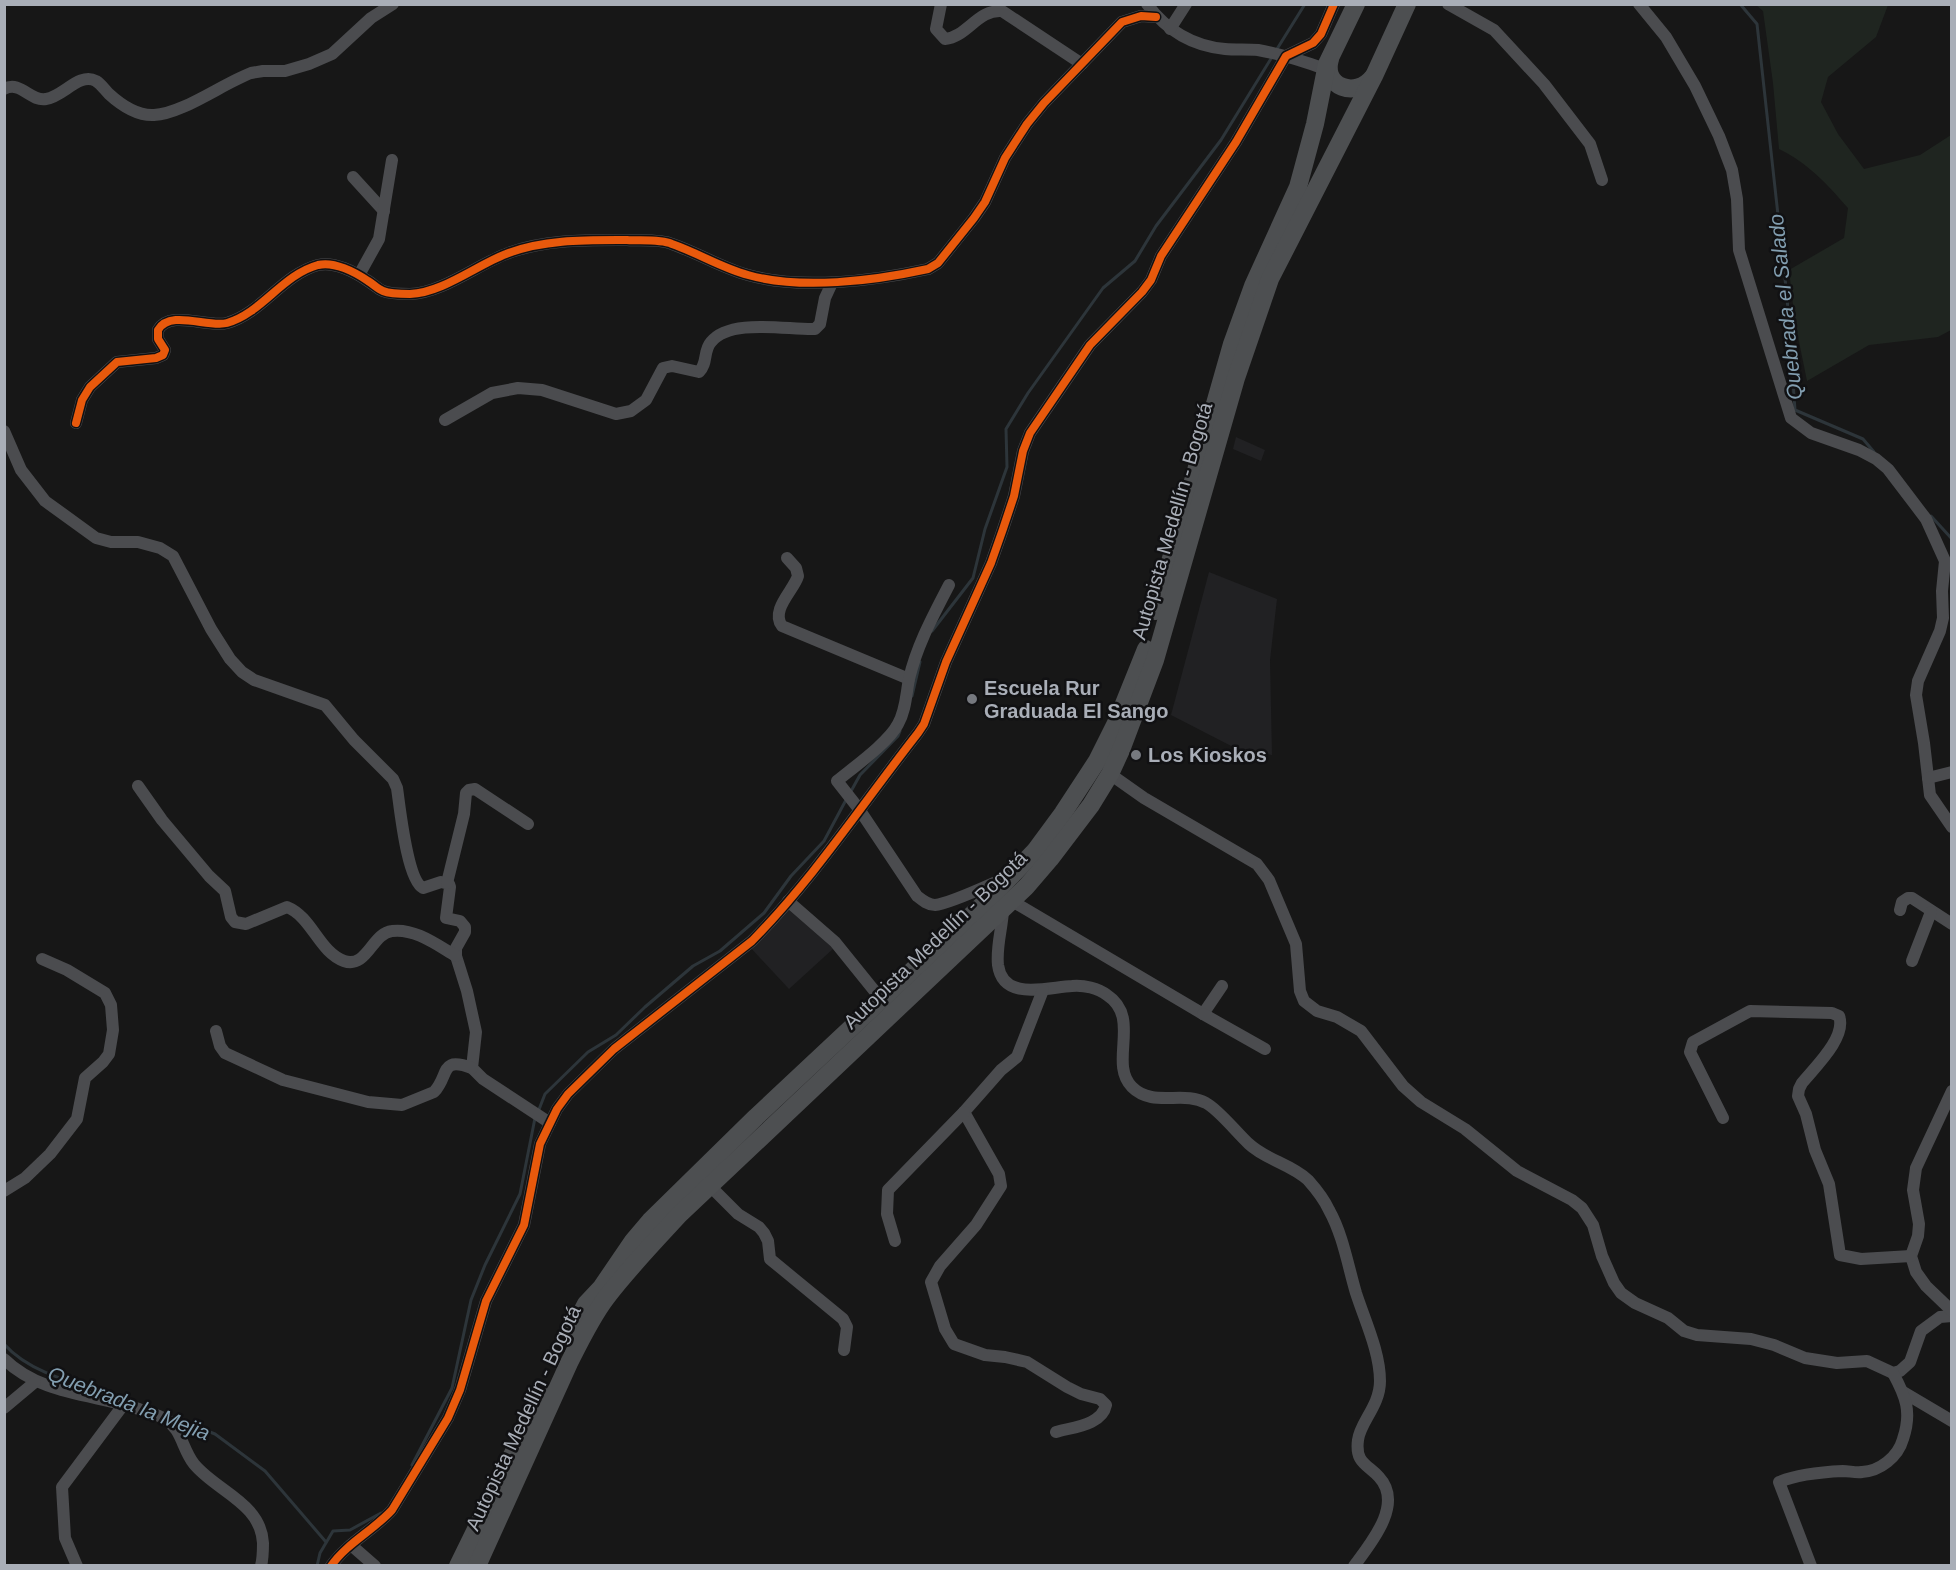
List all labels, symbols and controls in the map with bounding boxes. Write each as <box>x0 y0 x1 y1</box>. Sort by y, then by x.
water label: Quebrada el Salado <box>1764 213 1806 401</box>
street label: Autopista Medellín - Bogotá <box>1128 399 1217 642</box>
place label: Escuela Rur Graduada El Sango <box>984 677 1168 722</box>
marker: Escuela Rur Graduada El Sango <box>965 692 979 706</box>
place label: Los Kioskos <box>1148 744 1267 766</box>
marker: Los Kioskos <box>1129 748 1143 762</box>
street label: Autopista Medellín - Bogotá <box>839 846 1032 1033</box>
street label: Autopista Medellín - Bogotá <box>461 1301 585 1534</box>
water label: Quebrada la Mejia <box>45 1362 213 1444</box>

